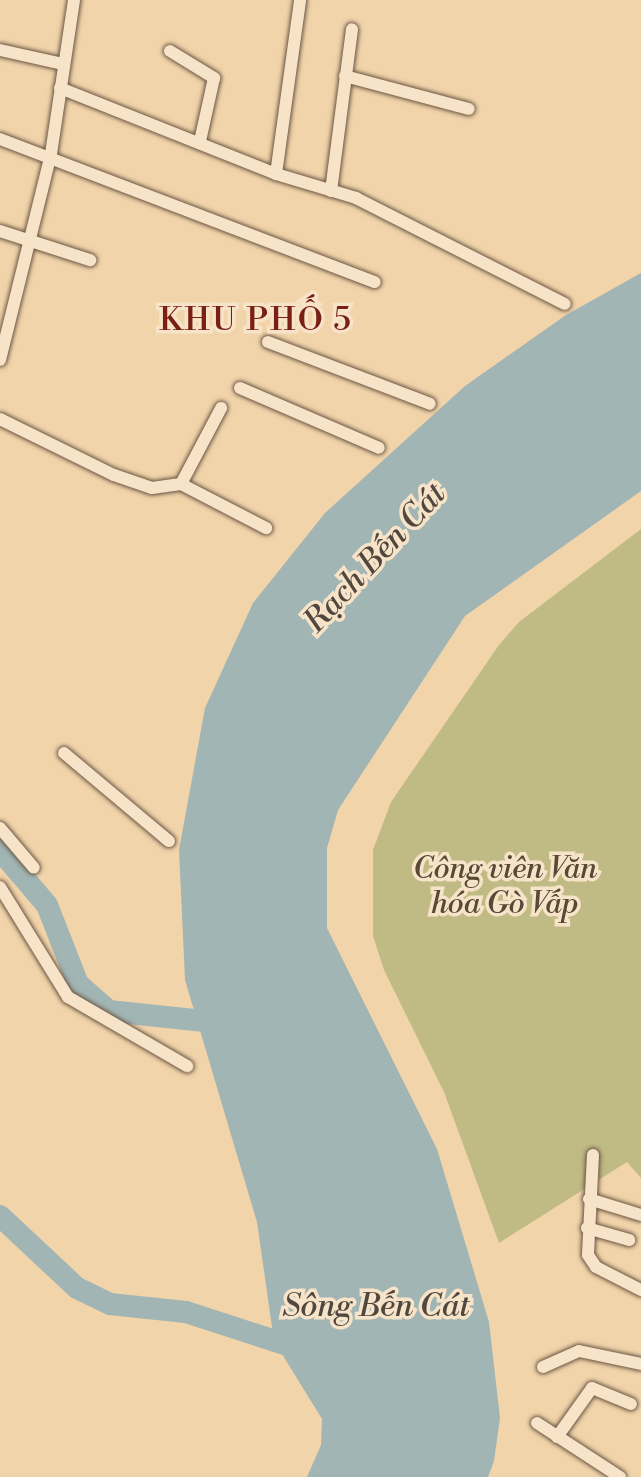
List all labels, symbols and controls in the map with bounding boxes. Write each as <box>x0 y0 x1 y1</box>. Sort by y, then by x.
district label: KHU PHỐ 5 <box>159 301 353 339</box>
water label: Rạch Bến Cát <box>296 475 454 641</box>
park label: Công viên Văn hóa Gò Vấp <box>413 851 597 922</box>
water label: Sông Bến Cát <box>282 1287 470 1325</box>

